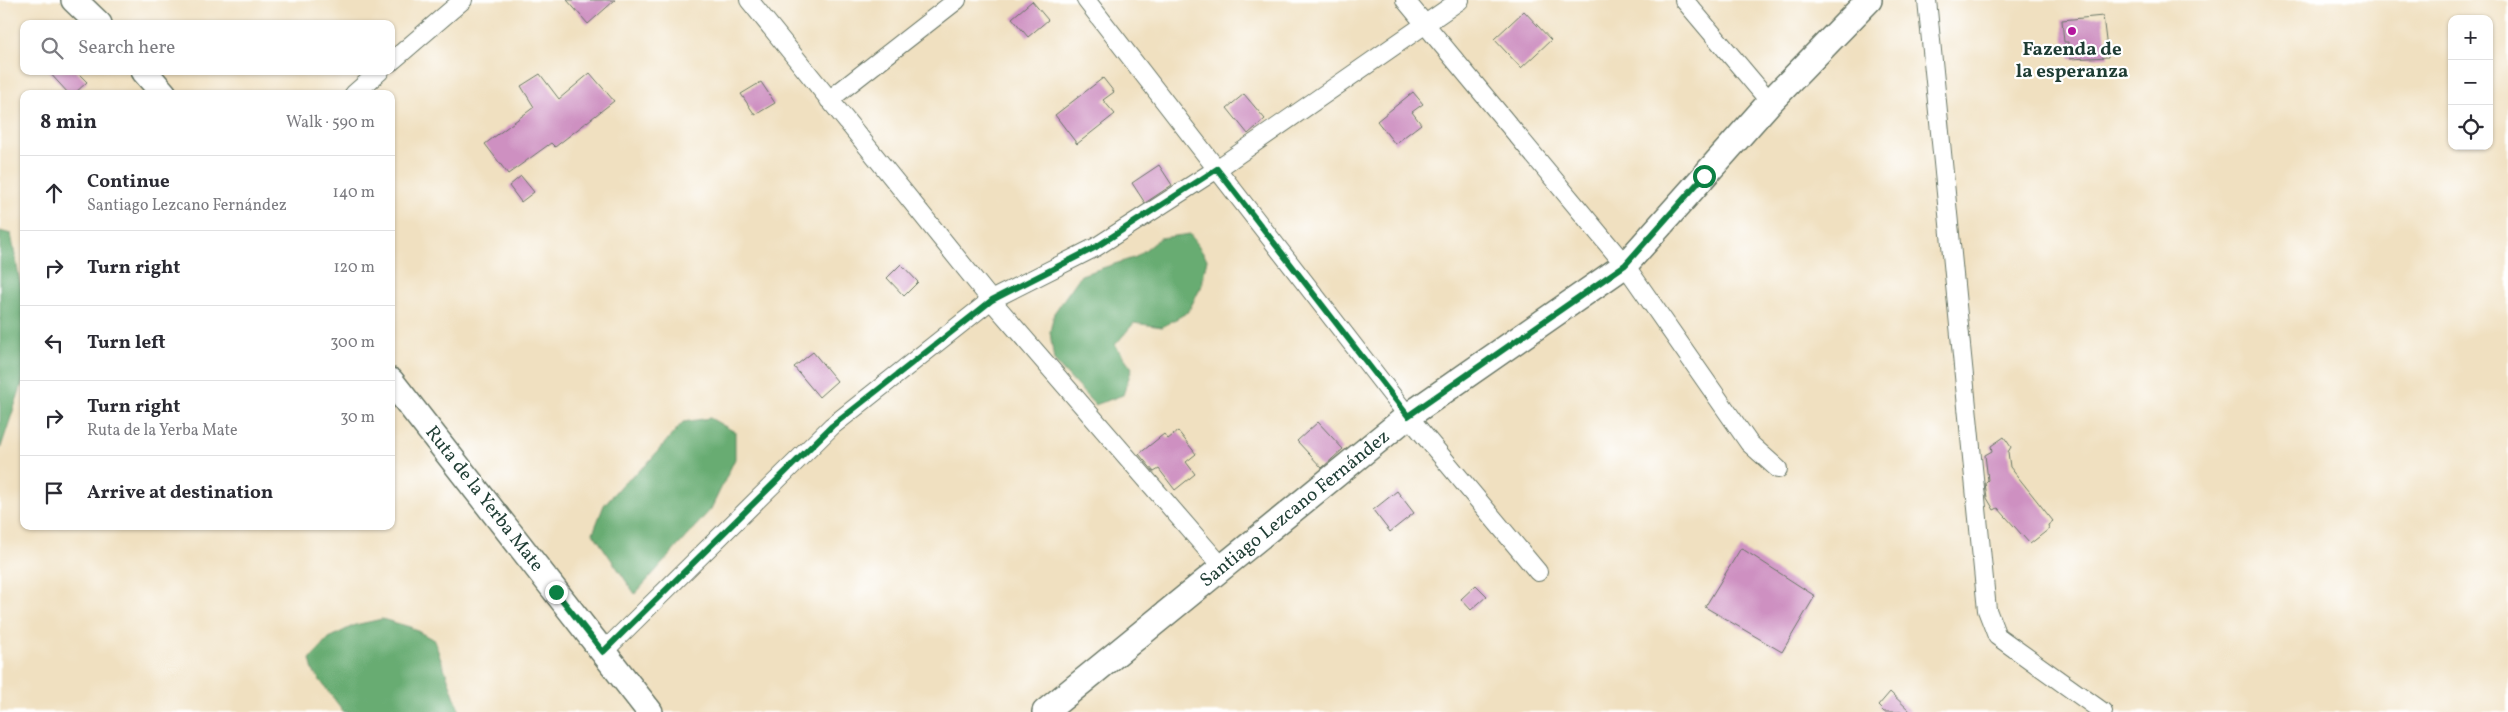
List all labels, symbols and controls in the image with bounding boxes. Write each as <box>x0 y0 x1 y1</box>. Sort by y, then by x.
map controls <box>2448 15 2493 150</box>
button: + <box>2448 15 2493 60</box>
search box <box>20 20 395 75</box>
marker: Fazenda de la esperanza <box>2066 25 2078 37</box>
icon: search <box>38 34 66 62</box>
text: Search here <box>78 35 175 61</box>
place label: Fazenda de la esperanza <box>2016 37 2128 85</box>
button: − <box>2448 60 2493 105</box>
button: locate <box>2448 105 2493 150</box>
text: 8 min <box>40 108 97 137</box>
text: Walk · 590 m <box>286 112 375 134</box>
route start <box>1693 165 1716 188</box>
text: Continue <box>87 169 170 195</box>
icon: ahead <box>40 179 68 207</box>
text: 140 m <box>333 182 375 204</box>
text: Santiago Lezcano Fernández <box>87 195 287 217</box>
icon: right <box>40 254 68 282</box>
text: Turn right <box>87 255 180 281</box>
text: 120 m <box>333 257 375 279</box>
icon: left <box>40 329 68 357</box>
text: Turn left <box>87 330 166 356</box>
text: 300 m <box>330 332 375 354</box>
text: Turn right <box>87 394 180 420</box>
icon: right <box>40 404 68 432</box>
text: 30 m <box>340 407 375 429</box>
text: Ruta de la Yerba Mate <box>87 420 238 442</box>
street label: Ruta de la Yerba Mate <box>419 421 549 577</box>
street label: Santiago Lezcano Fernández <box>1195 424 1395 594</box>
icon: arrive <box>40 479 68 507</box>
text: Arrive at destination <box>87 480 273 506</box>
route end <box>545 581 568 604</box>

